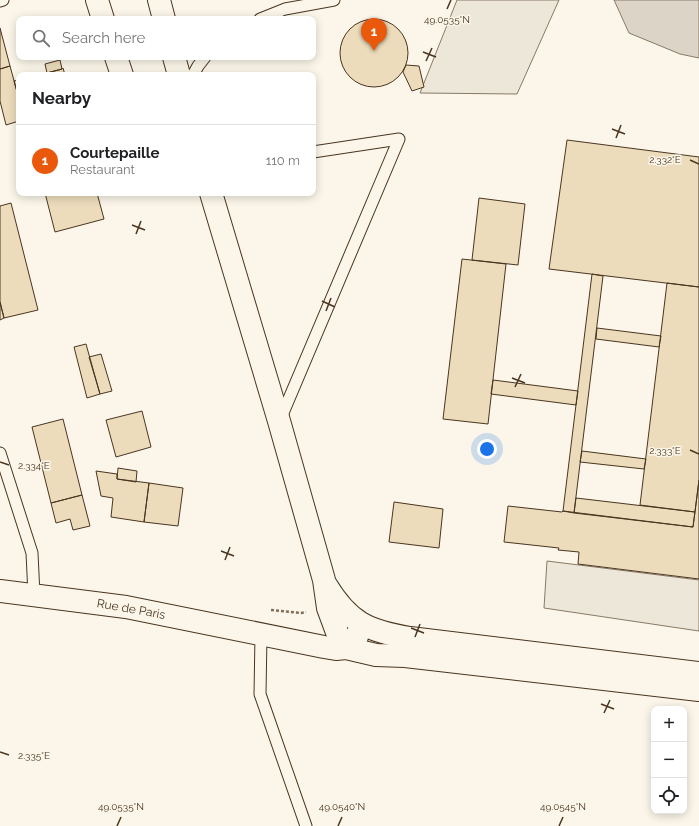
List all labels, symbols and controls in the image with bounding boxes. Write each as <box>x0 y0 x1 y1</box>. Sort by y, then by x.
text: 49.0535°N <box>424 14 470 25</box>
search box <box>16 16 316 60</box>
pin: 1 <box>361 18 387 51</box>
icon: search <box>30 27 52 49</box>
text: Search here <box>62 29 145 47</box>
text: Nearby <box>32 88 91 108</box>
text: Courtepaille <box>70 144 160 162</box>
text: 1 <box>42 153 48 168</box>
text: 110 m <box>266 153 300 168</box>
text: 2.332°E <box>649 154 681 165</box>
text: Restaurant <box>70 162 135 177</box>
your location <box>477 439 497 459</box>
text: 2.333°E <box>649 445 681 456</box>
text: 2.334°E <box>18 460 50 471</box>
street label: Rue de Paris <box>96 596 166 622</box>
map controls <box>651 706 687 814</box>
button: + <box>651 706 687 742</box>
button: − <box>651 742 687 778</box>
text: 2.335°E <box>18 750 50 761</box>
button: locate <box>651 778 687 814</box>
text: 49.0535°N <box>98 801 144 812</box>
text: 49.0540°N <box>319 801 365 812</box>
text: 49.0545°N <box>540 801 586 812</box>

